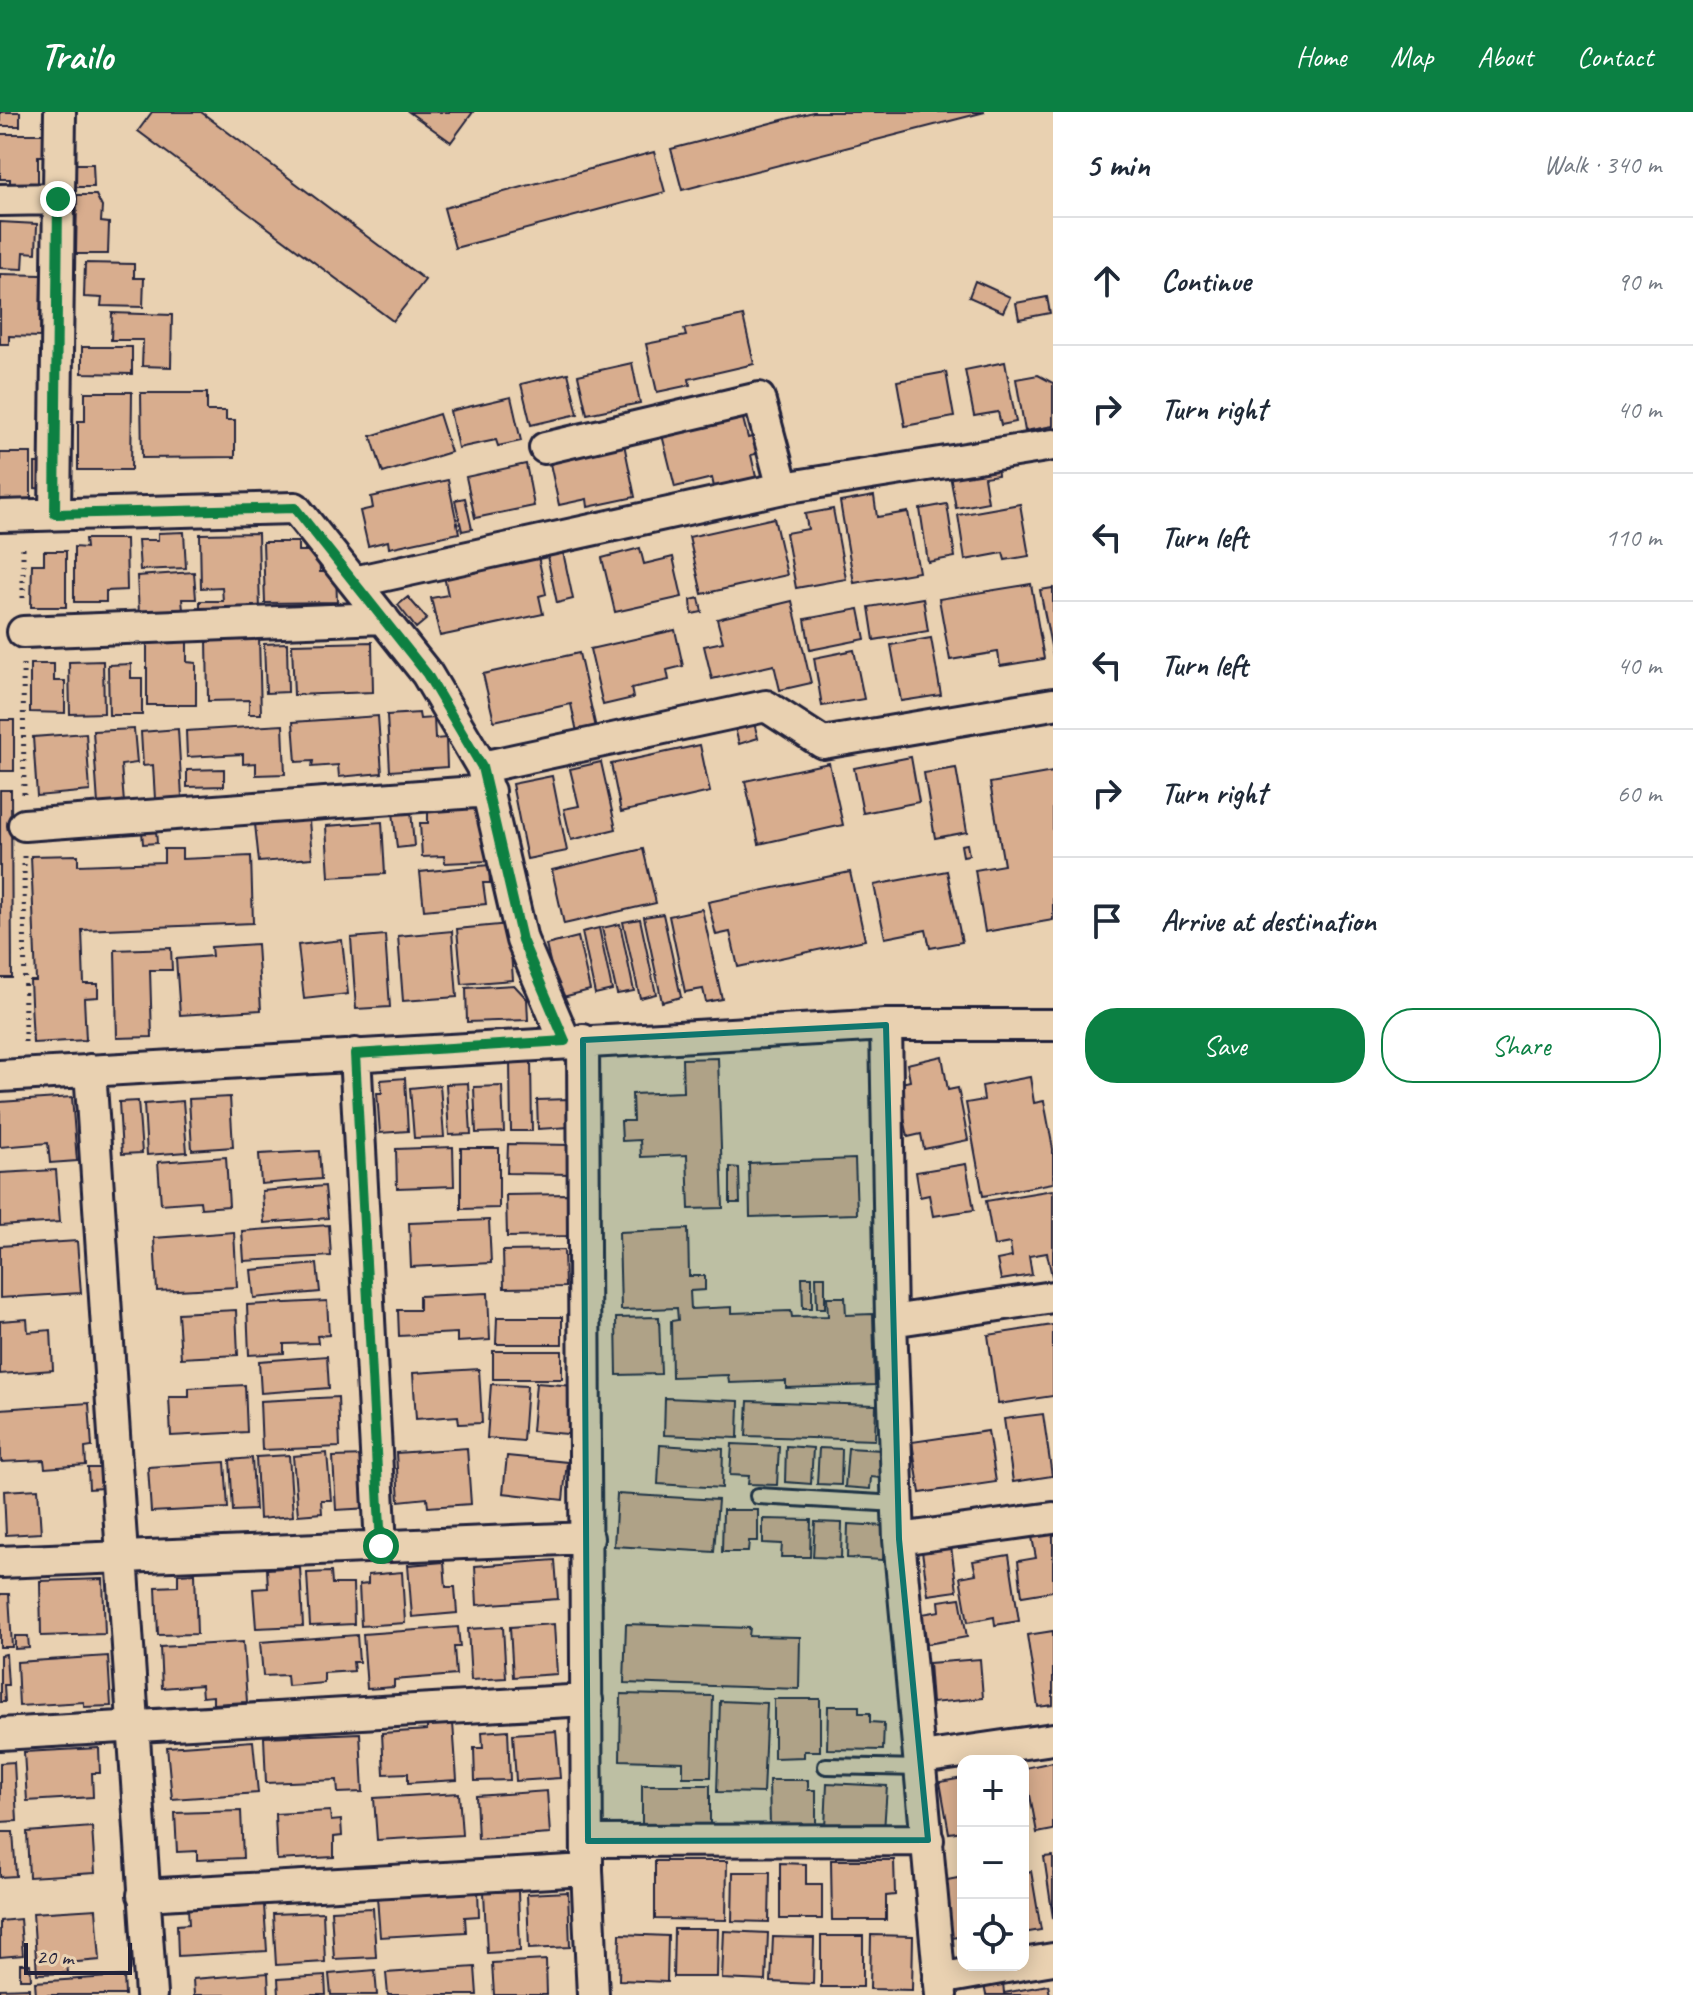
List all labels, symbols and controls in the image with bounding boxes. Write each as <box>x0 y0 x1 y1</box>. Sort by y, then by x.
text: Trailo <box>40 33 113 80</box>
text: Home <box>1296 39 1346 74</box>
text: Map <box>1390 39 1433 74</box>
text: About <box>1477 39 1533 74</box>
text: Contact <box>1577 39 1653 74</box>
text: 5 min <box>1085 143 1150 186</box>
text: Walk · 340 m <box>1544 148 1661 181</box>
route end <box>40 181 76 217</box>
icon: ahead <box>1085 259 1129 303</box>
text: Continue <box>1161 262 1251 300</box>
text: 90 m <box>1617 265 1661 298</box>
icon: right <box>1085 387 1129 431</box>
text: Turn right <box>1161 390 1266 428</box>
text: 40 m <box>1617 393 1661 426</box>
icon: left <box>1085 515 1129 559</box>
text: Turn left <box>1161 518 1248 556</box>
text: 110 m <box>1605 521 1661 554</box>
icon: left <box>1085 643 1129 687</box>
text: Turn left <box>1161 646 1248 684</box>
text: 40 m <box>1617 649 1661 682</box>
icon: right <box>1085 771 1129 815</box>
text: Turn right <box>1161 774 1266 812</box>
text: 60 m <box>1617 777 1661 810</box>
icon: arrive <box>1085 899 1129 943</box>
text: Arrive at destination <box>1161 902 1376 940</box>
button: Save <box>1085 1008 1365 1083</box>
button: Share <box>1381 1008 1661 1083</box>
route start <box>363 1528 399 1564</box>
map controls <box>957 1755 1029 1971</box>
button: + <box>957 1755 1029 1827</box>
button: − <box>957 1827 1029 1899</box>
button: locate <box>957 1899 1029 1971</box>
scale bar <box>24 1939 132 1975</box>
text: 20 m <box>36 1943 73 1971</box>

